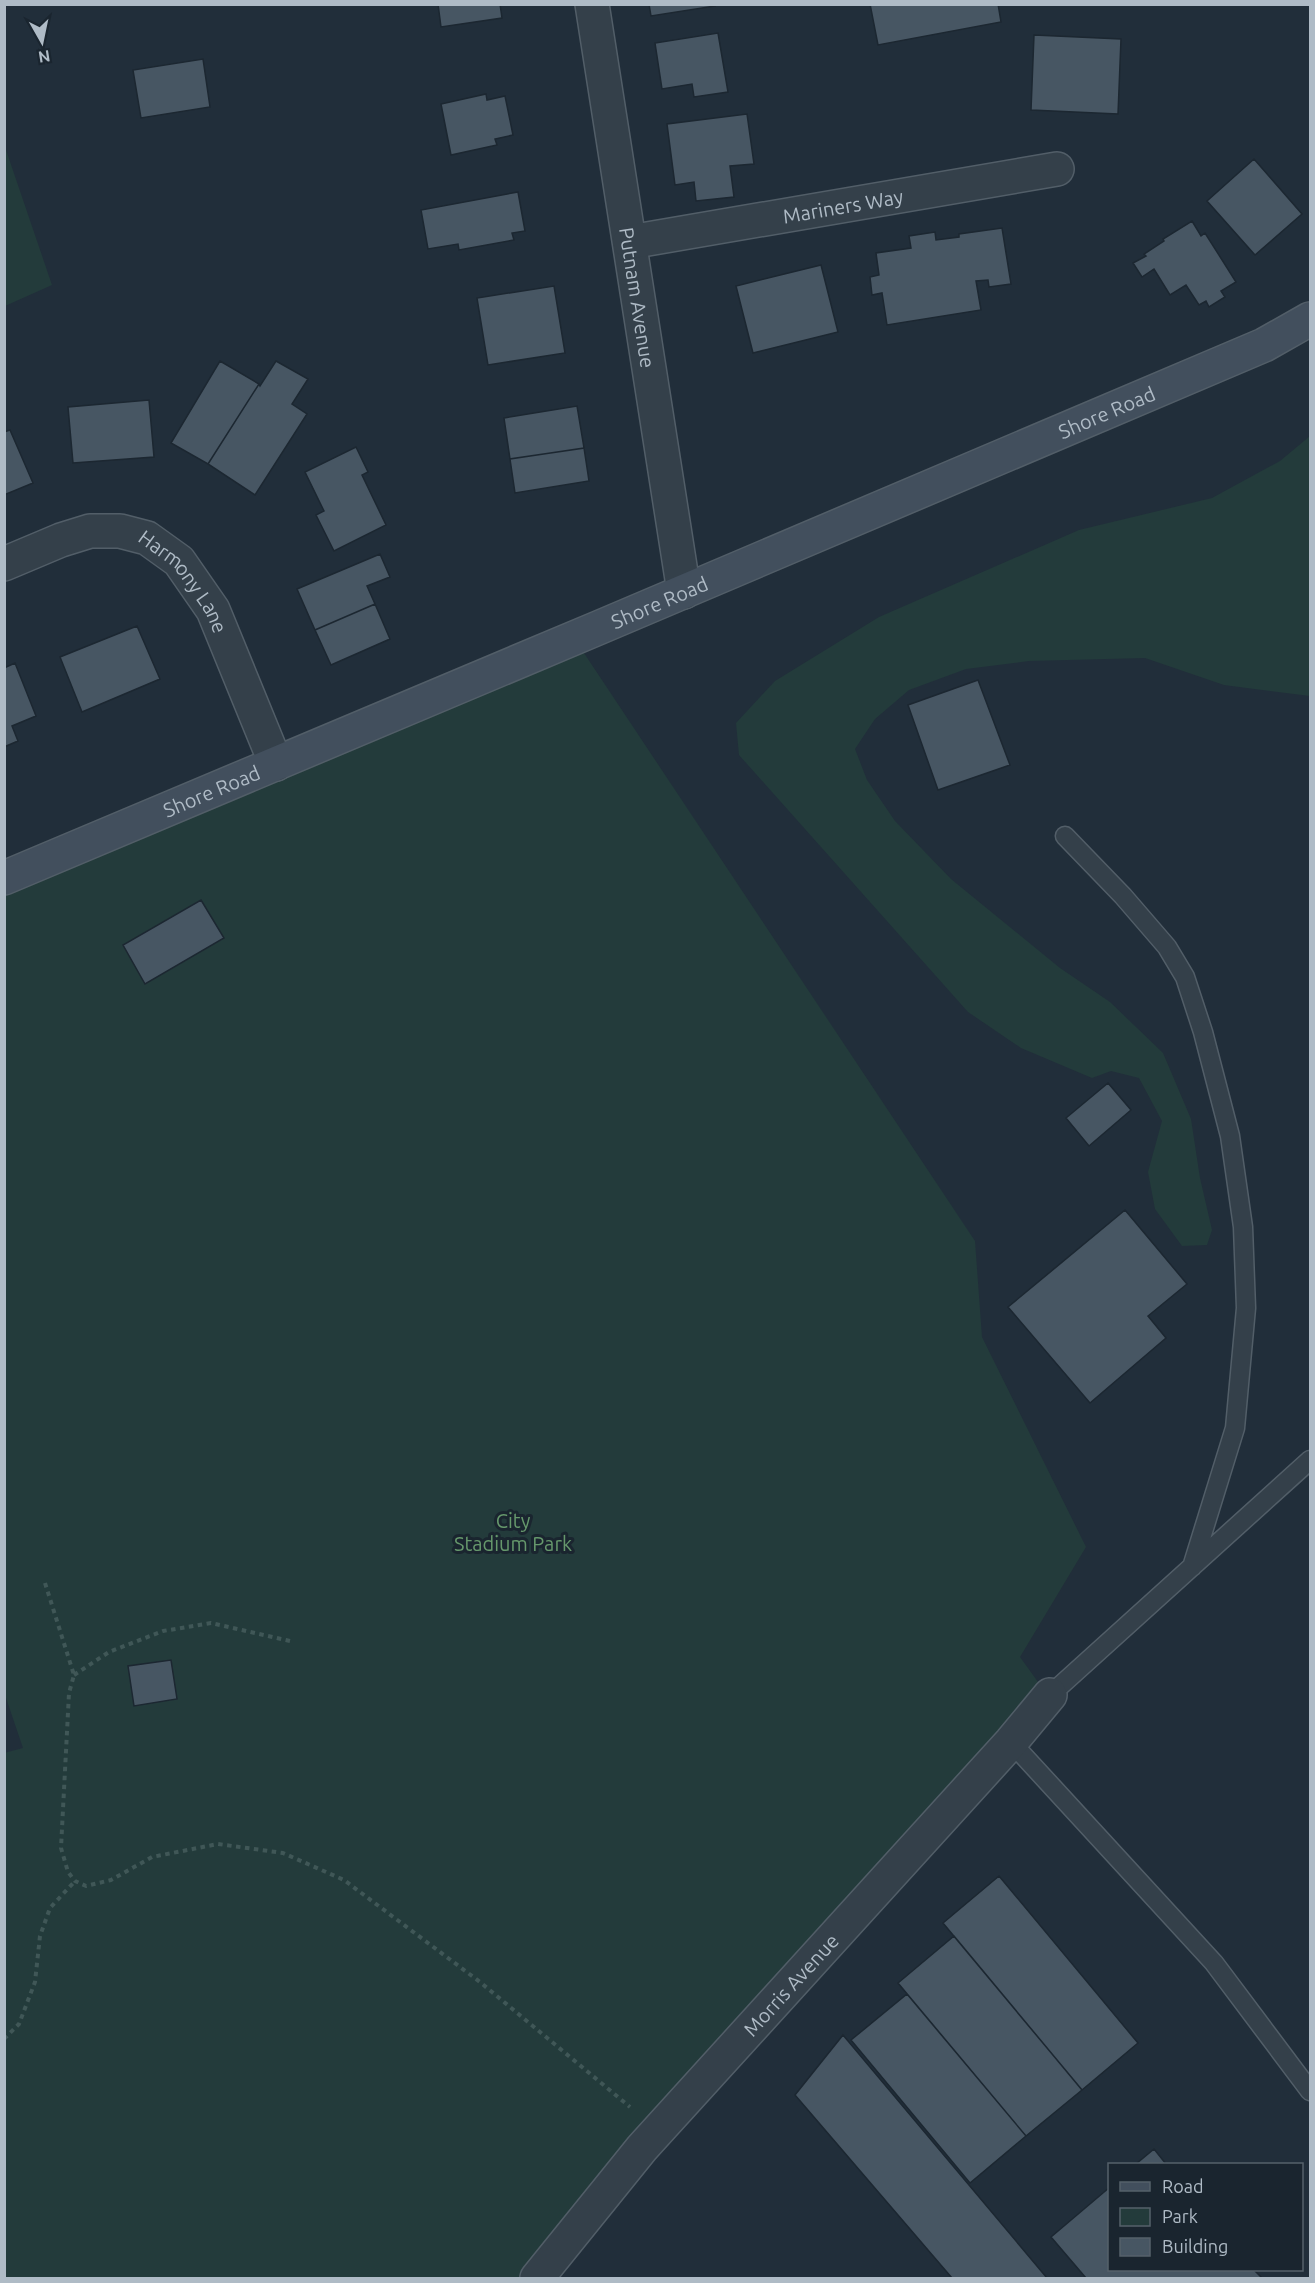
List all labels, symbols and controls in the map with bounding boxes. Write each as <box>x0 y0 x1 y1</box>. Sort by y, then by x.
north arrow <box>12 12 72 72</box>
text: N <box>37 47 52 67</box>
street label: Mariners Way <box>781 184 905 227</box>
street label: Putnam Avenue <box>616 225 660 369</box>
street label: Shore Road <box>1055 381 1158 443</box>
street label: Harmony Lane <box>135 525 233 636</box>
street label: Shore Road <box>607 571 711 633</box>
street label: Shore Road <box>159 760 263 821</box>
park label: City Stadium Park <box>454 1509 572 1555</box>
street label: Morris Avenue <box>738 1929 843 2040</box>
legend <box>1108 2163 1303 2271</box>
text: Road <box>1162 2176 1204 2196</box>
text: Park <box>1162 2206 1198 2226</box>
text: Building <box>1162 2236 1228 2256</box>

